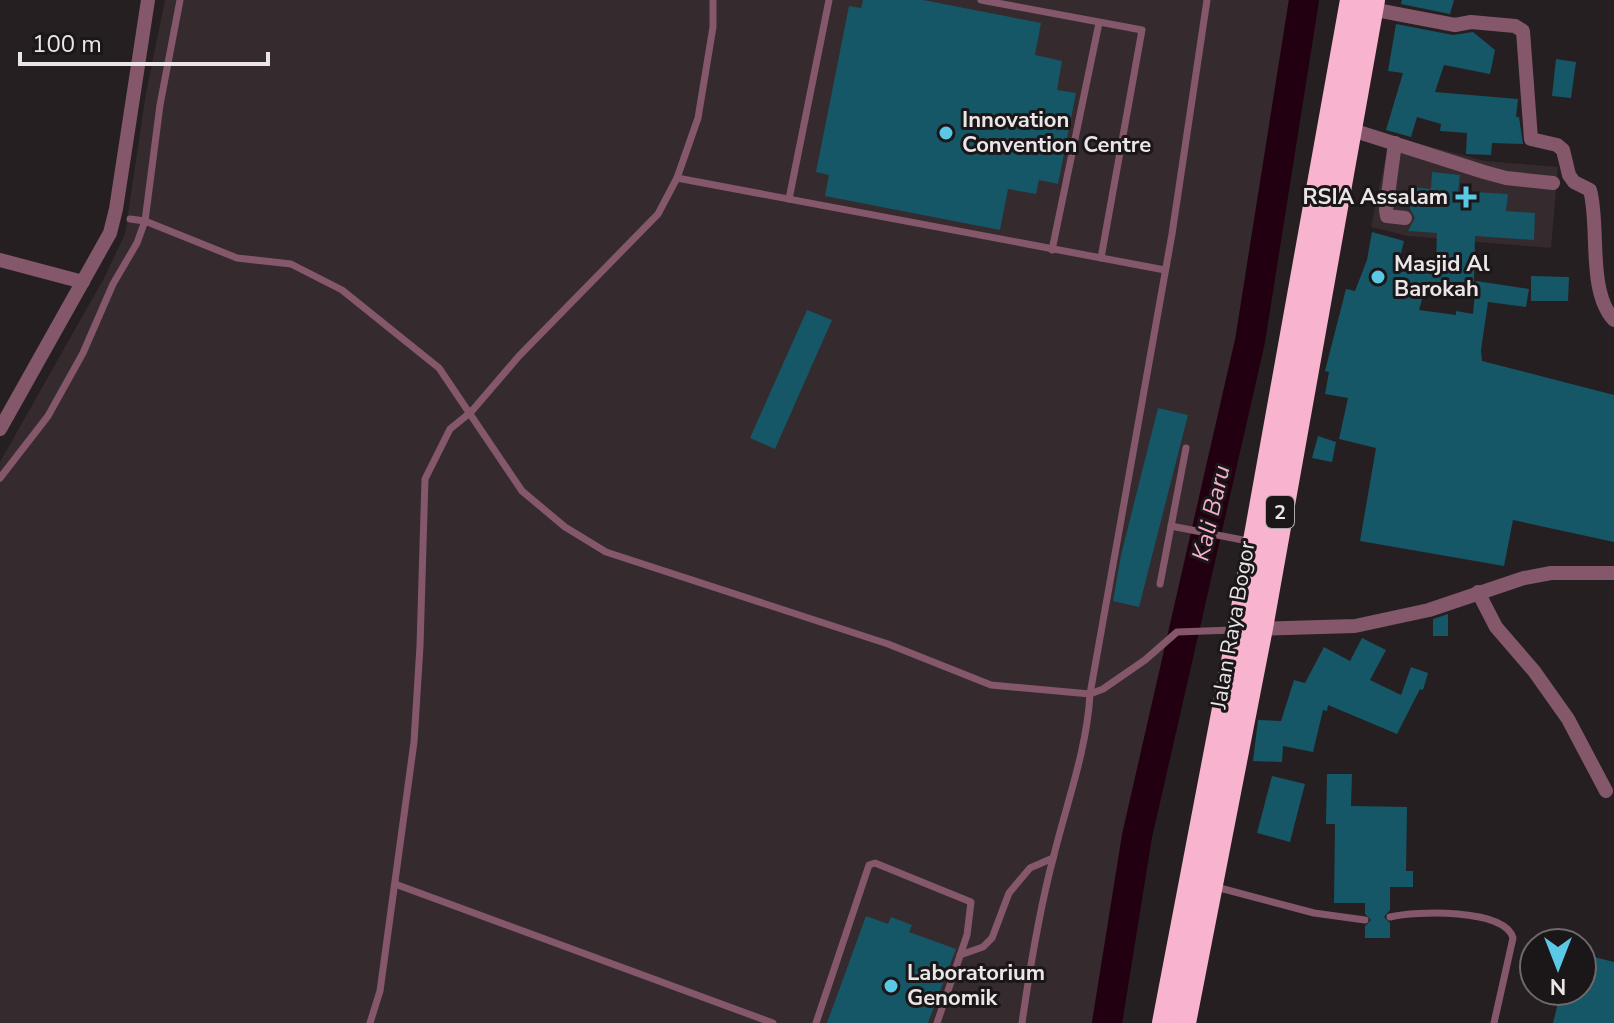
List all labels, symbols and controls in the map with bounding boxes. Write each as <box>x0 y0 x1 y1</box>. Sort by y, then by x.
scale bar <box>20 16 268 66</box>
text: 100 m <box>32 28 102 60</box>
place label: Innovation Convention Centre <box>962 105 1151 160</box>
marker: Innovation Convention Centre <box>937 124 955 142</box>
place label: RSIA Assalam <box>1303 182 1448 212</box>
marker: RSIA Assalam <box>1455 186 1477 208</box>
place label: Masjid Al Barokah <box>1394 249 1490 304</box>
marker: Masjid Al Barokah <box>1369 268 1387 286</box>
water label: Kali Baru <box>1184 462 1238 564</box>
road number: 2 <box>1266 496 1294 528</box>
street label: Jalan Raya Bogor <box>1203 539 1263 712</box>
north arrow <box>1518 927 1598 1007</box>
place label: Laboratorium Genomik <box>907 958 1045 1013</box>
text: N <box>1550 971 1566 1001</box>
marker: Laboratorium Genomik <box>882 977 900 995</box>

